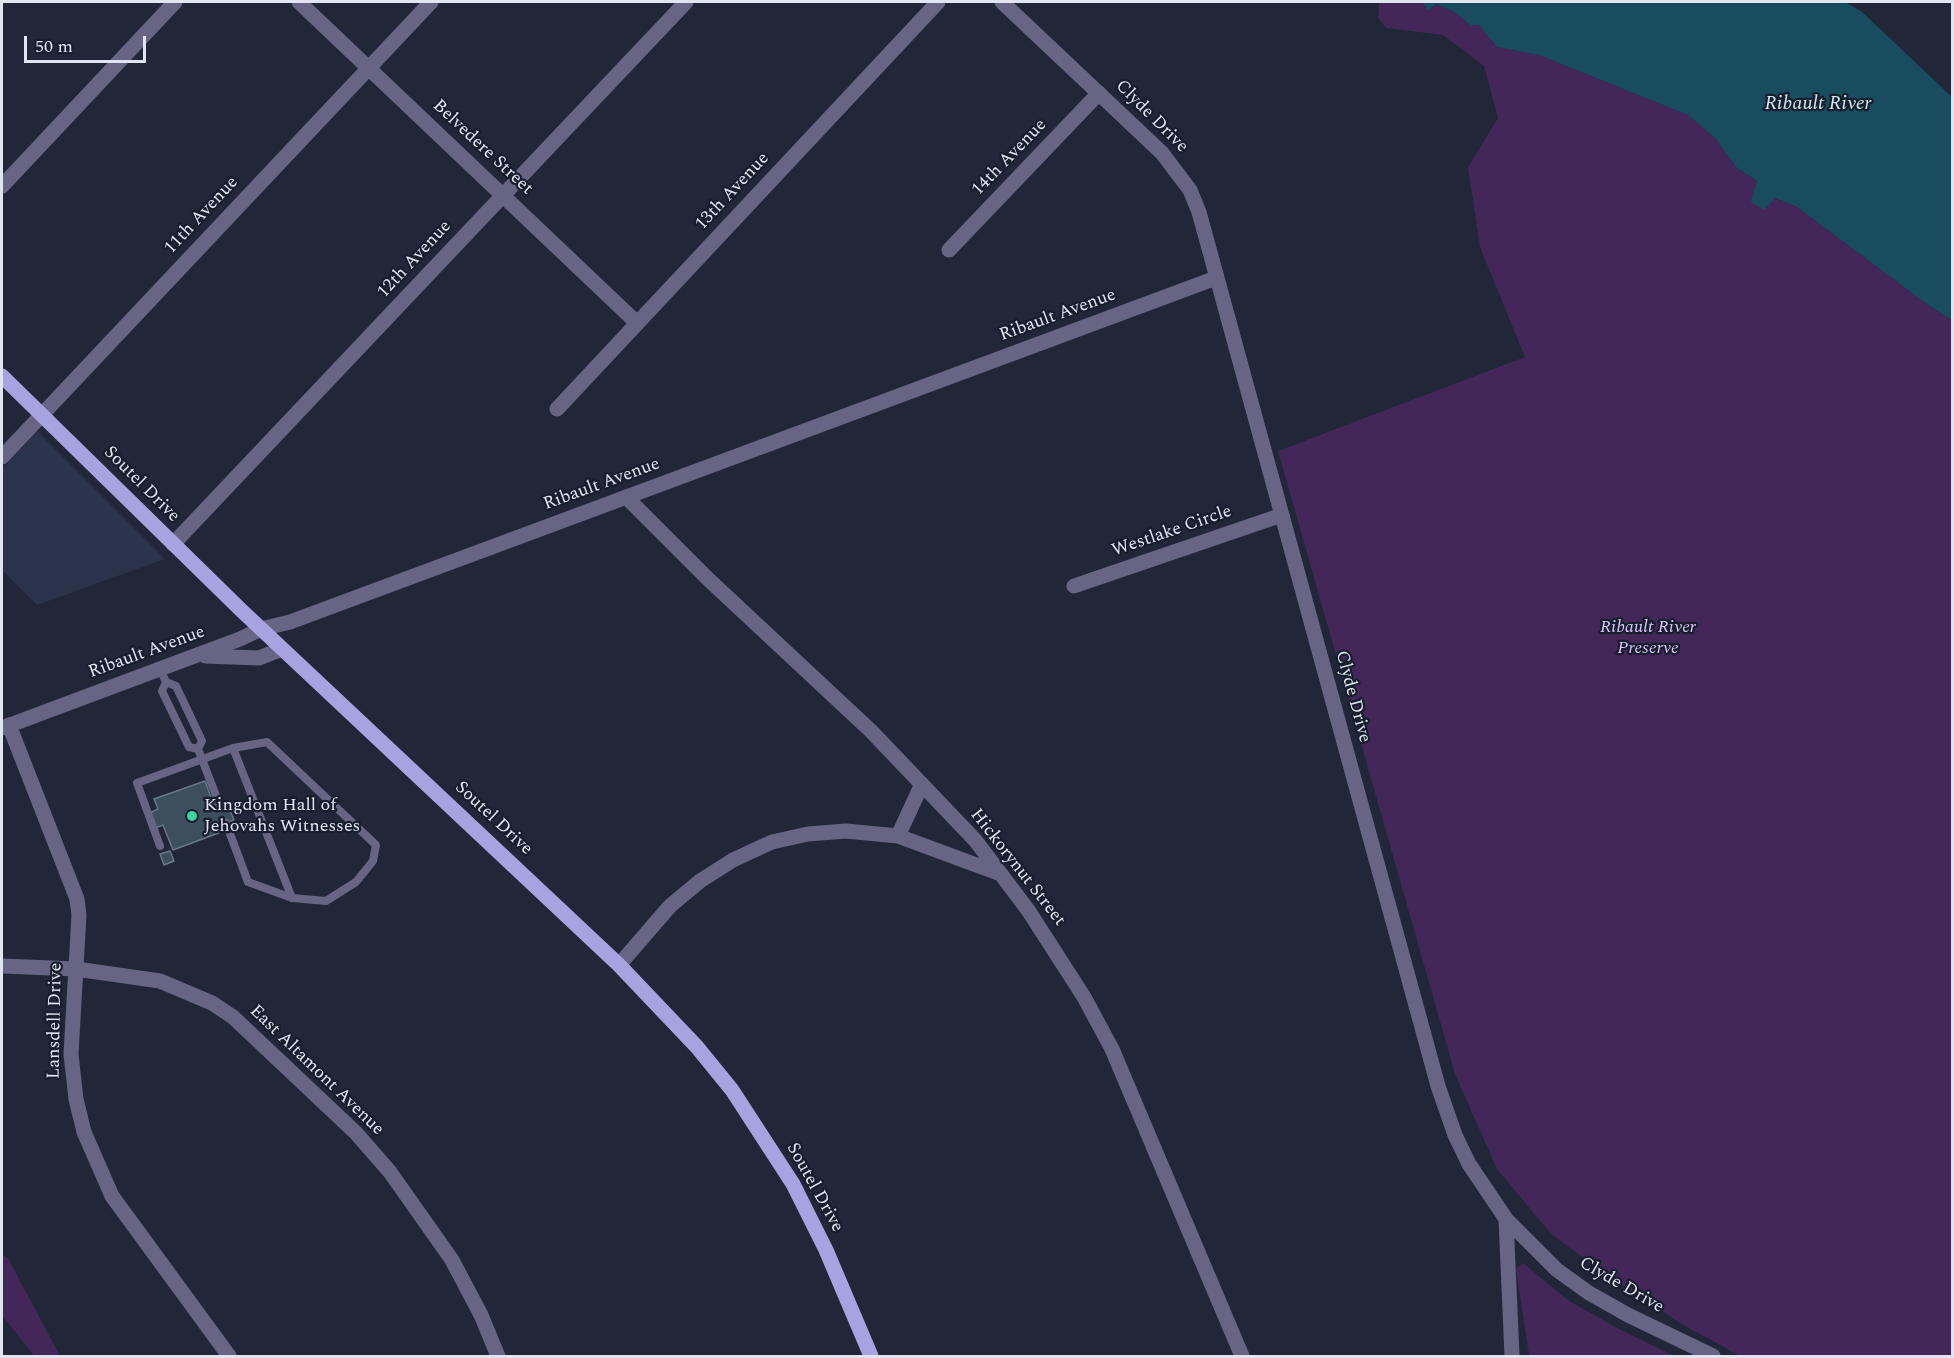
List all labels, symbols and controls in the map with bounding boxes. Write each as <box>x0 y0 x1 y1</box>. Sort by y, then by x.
scale bar <box>27 24 148 62</box>
text: 50 m <box>35 33 73 60</box>
street label: Clyde Drive <box>1110 76 1192 158</box>
water label: Ribault River <box>1765 93 1871 117</box>
street label: Belvedere Street <box>427 96 537 200</box>
street label: 14th Avenue <box>968 115 1052 201</box>
street label: 13th Avenue <box>691 149 775 235</box>
street label: 11th Avenue <box>160 173 244 259</box>
street label: 12th Avenue <box>373 217 457 303</box>
street label: Ribault Avenue <box>997 285 1119 347</box>
street label: Soutel Drive <box>98 442 184 528</box>
street label: Ribault Avenue <box>541 454 663 516</box>
street label: Westlake Circle <box>1109 501 1235 563</box>
park label: Ribault River Preserve <box>1600 617 1696 660</box>
street label: Ribault Avenue <box>86 622 208 684</box>
street label: Clyde Drive <box>1329 649 1375 745</box>
street label: Soutel Drive <box>450 777 536 861</box>
place label: Kingdom Hall of Jehovahs Witnesses <box>204 795 360 838</box>
street label: Hickorynut Street <box>965 805 1069 931</box>
marker: Kingdom Hall of Jehovahs Witnesses <box>185 809 199 823</box>
street label: Lansdell Drive <box>44 963 68 1079</box>
street label: East Altamont Avenue <box>244 1001 388 1141</box>
street label: Soutel Drive <box>781 1140 847 1236</box>
street label: Clyde Drive <box>1575 1253 1667 1319</box>

